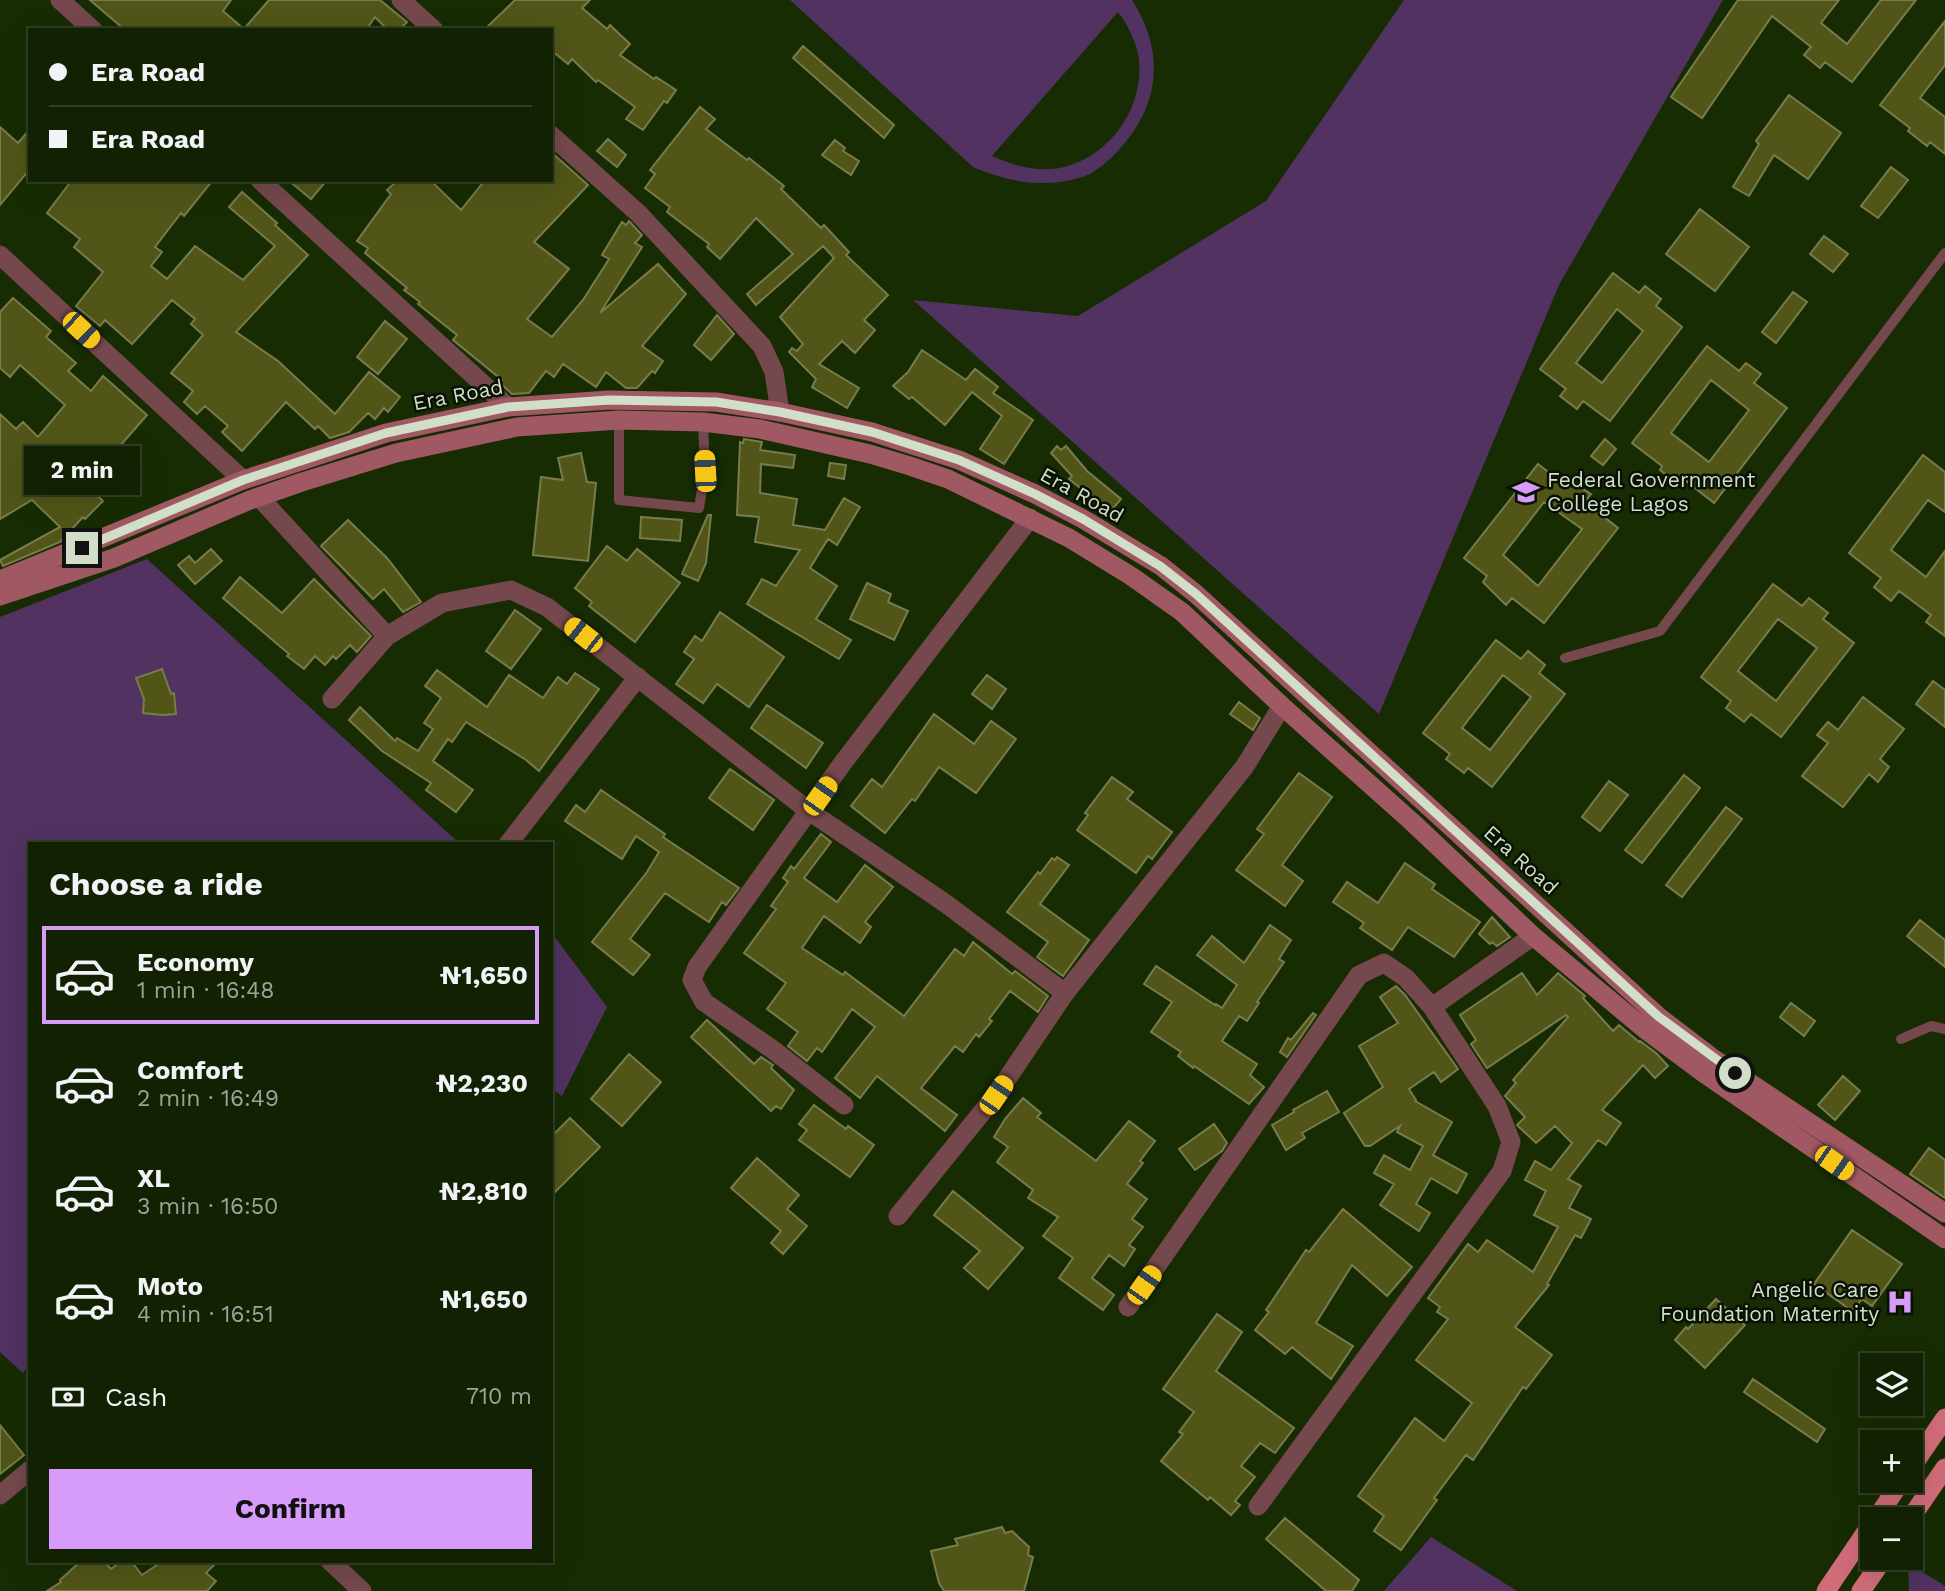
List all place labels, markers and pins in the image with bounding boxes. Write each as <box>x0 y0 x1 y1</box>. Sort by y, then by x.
place label: Federal Government College Lagos <box>1547 467 1755 516</box>
school or university icon: Federal Government College Lagos <box>1511 477 1541 507</box>
place label: Angelic Care Foundation Maternity <box>1660 1277 1879 1326</box>
hospital icon: Angelic Care Foundation Maternity <box>1885 1287 1915 1317</box>

